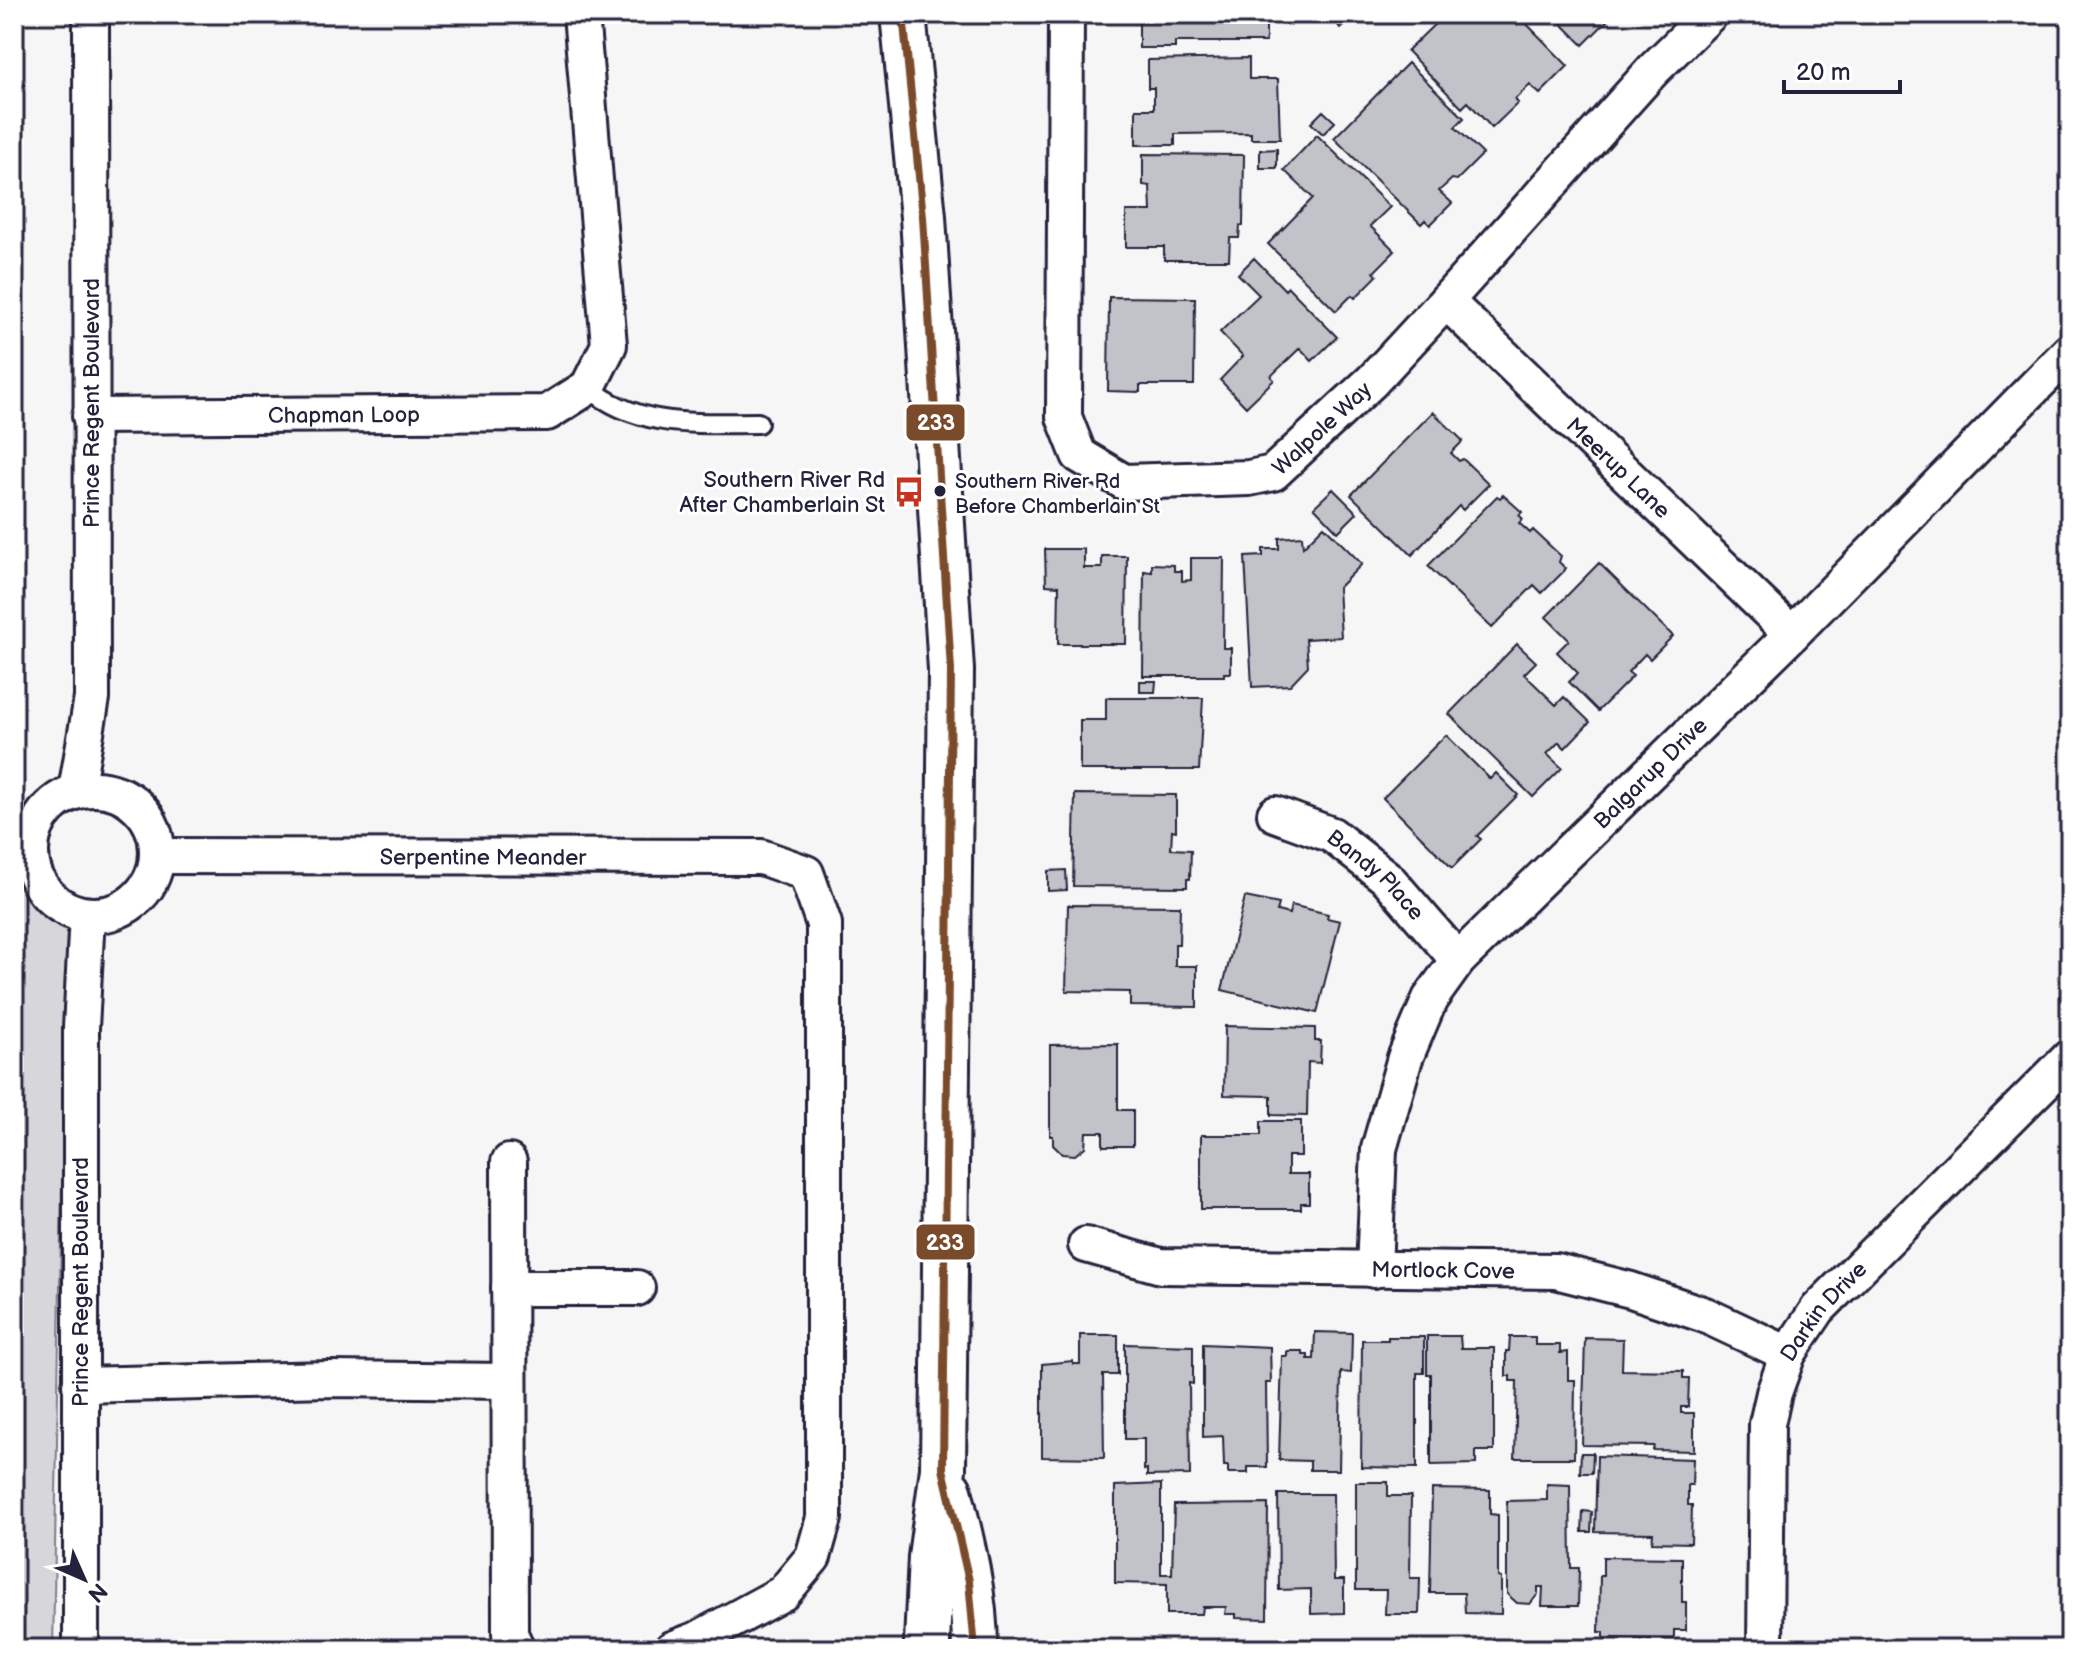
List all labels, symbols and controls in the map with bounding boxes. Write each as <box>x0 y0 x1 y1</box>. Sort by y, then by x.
scale bar <box>1784 44 1900 94</box>
text: 20 m <box>1796 58 1851 87</box>
street label: Prince Regent Boulevard <box>79 278 106 528</box>
street label: Walpole Way <box>1267 376 1378 482</box>
street label: Chapman Loop <box>268 402 420 430</box>
line badge: 233 <box>905 403 966 442</box>
text: 233 <box>917 410 955 437</box>
street label: Meerup Lane <box>1560 412 1676 525</box>
place label: Southern River Rd After Chamberlain St <box>679 467 885 519</box>
place label: Southern River Rd Before Chamberlain St <box>955 470 1160 519</box>
bus stop icon: Southern River Rd After Chamberlain St <box>892 475 926 509</box>
marker: Southern River Rd Before Chamberlain St <box>932 483 948 499</box>
street label: Balgarup Drive <box>1588 712 1713 835</box>
street label: Bandy Place <box>1321 824 1429 926</box>
street label: Serpentine Meander <box>380 844 587 872</box>
street label: Prince Regent Boulevard <box>68 1157 95 1407</box>
line badge: 233 <box>915 1223 976 1261</box>
text: 233 <box>926 1230 964 1257</box>
street label: Darkin Drive <box>1775 1256 1873 1367</box>
street label: Mortlock Cove <box>1371 1257 1515 1285</box>
north arrow <box>44 1539 124 1619</box>
text: N <box>82 1577 112 1607</box>

